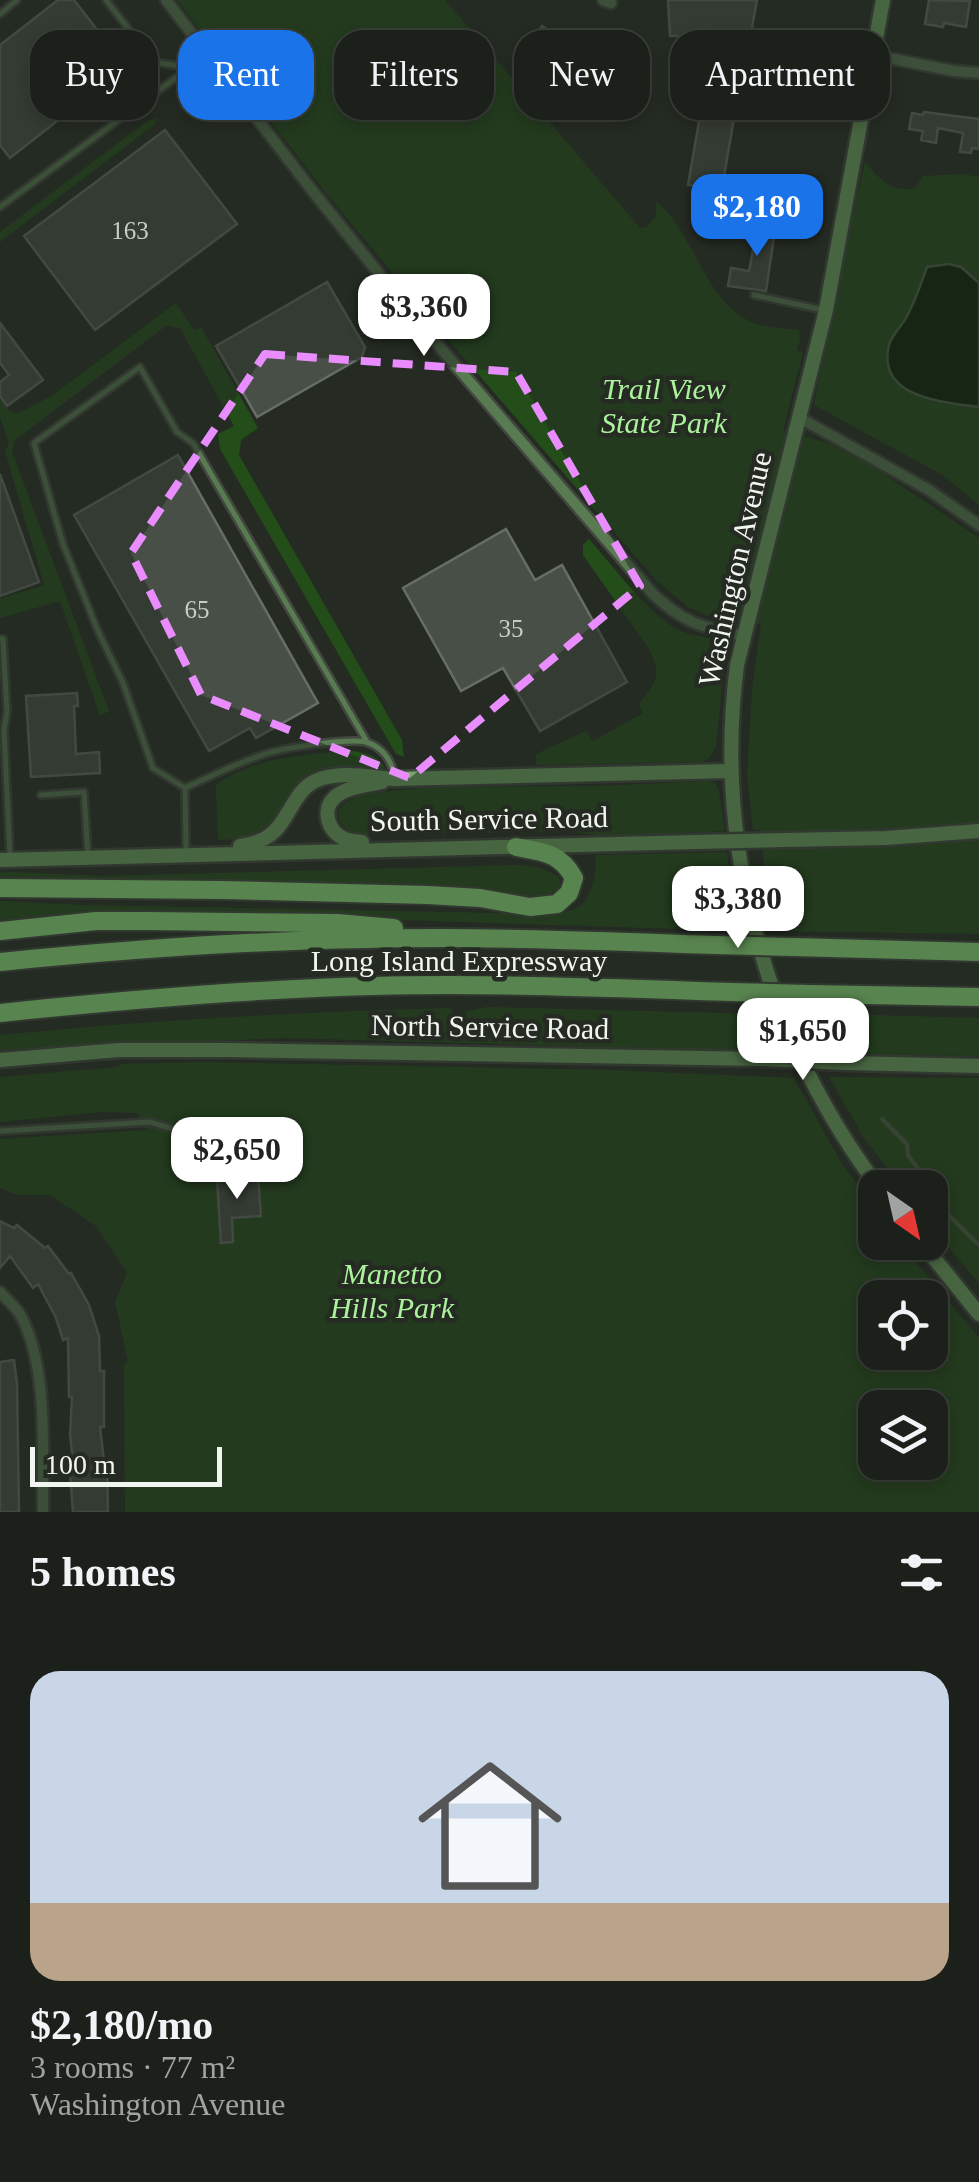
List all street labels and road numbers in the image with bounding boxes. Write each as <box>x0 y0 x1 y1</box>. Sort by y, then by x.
street label: Washington Avenue <box>691 448 778 689</box>
street label: South Service Road <box>370 800 608 837</box>
street label: Long Island Expressway <box>311 944 607 977</box>
street label: North Service Road <box>371 1008 609 1045</box>

